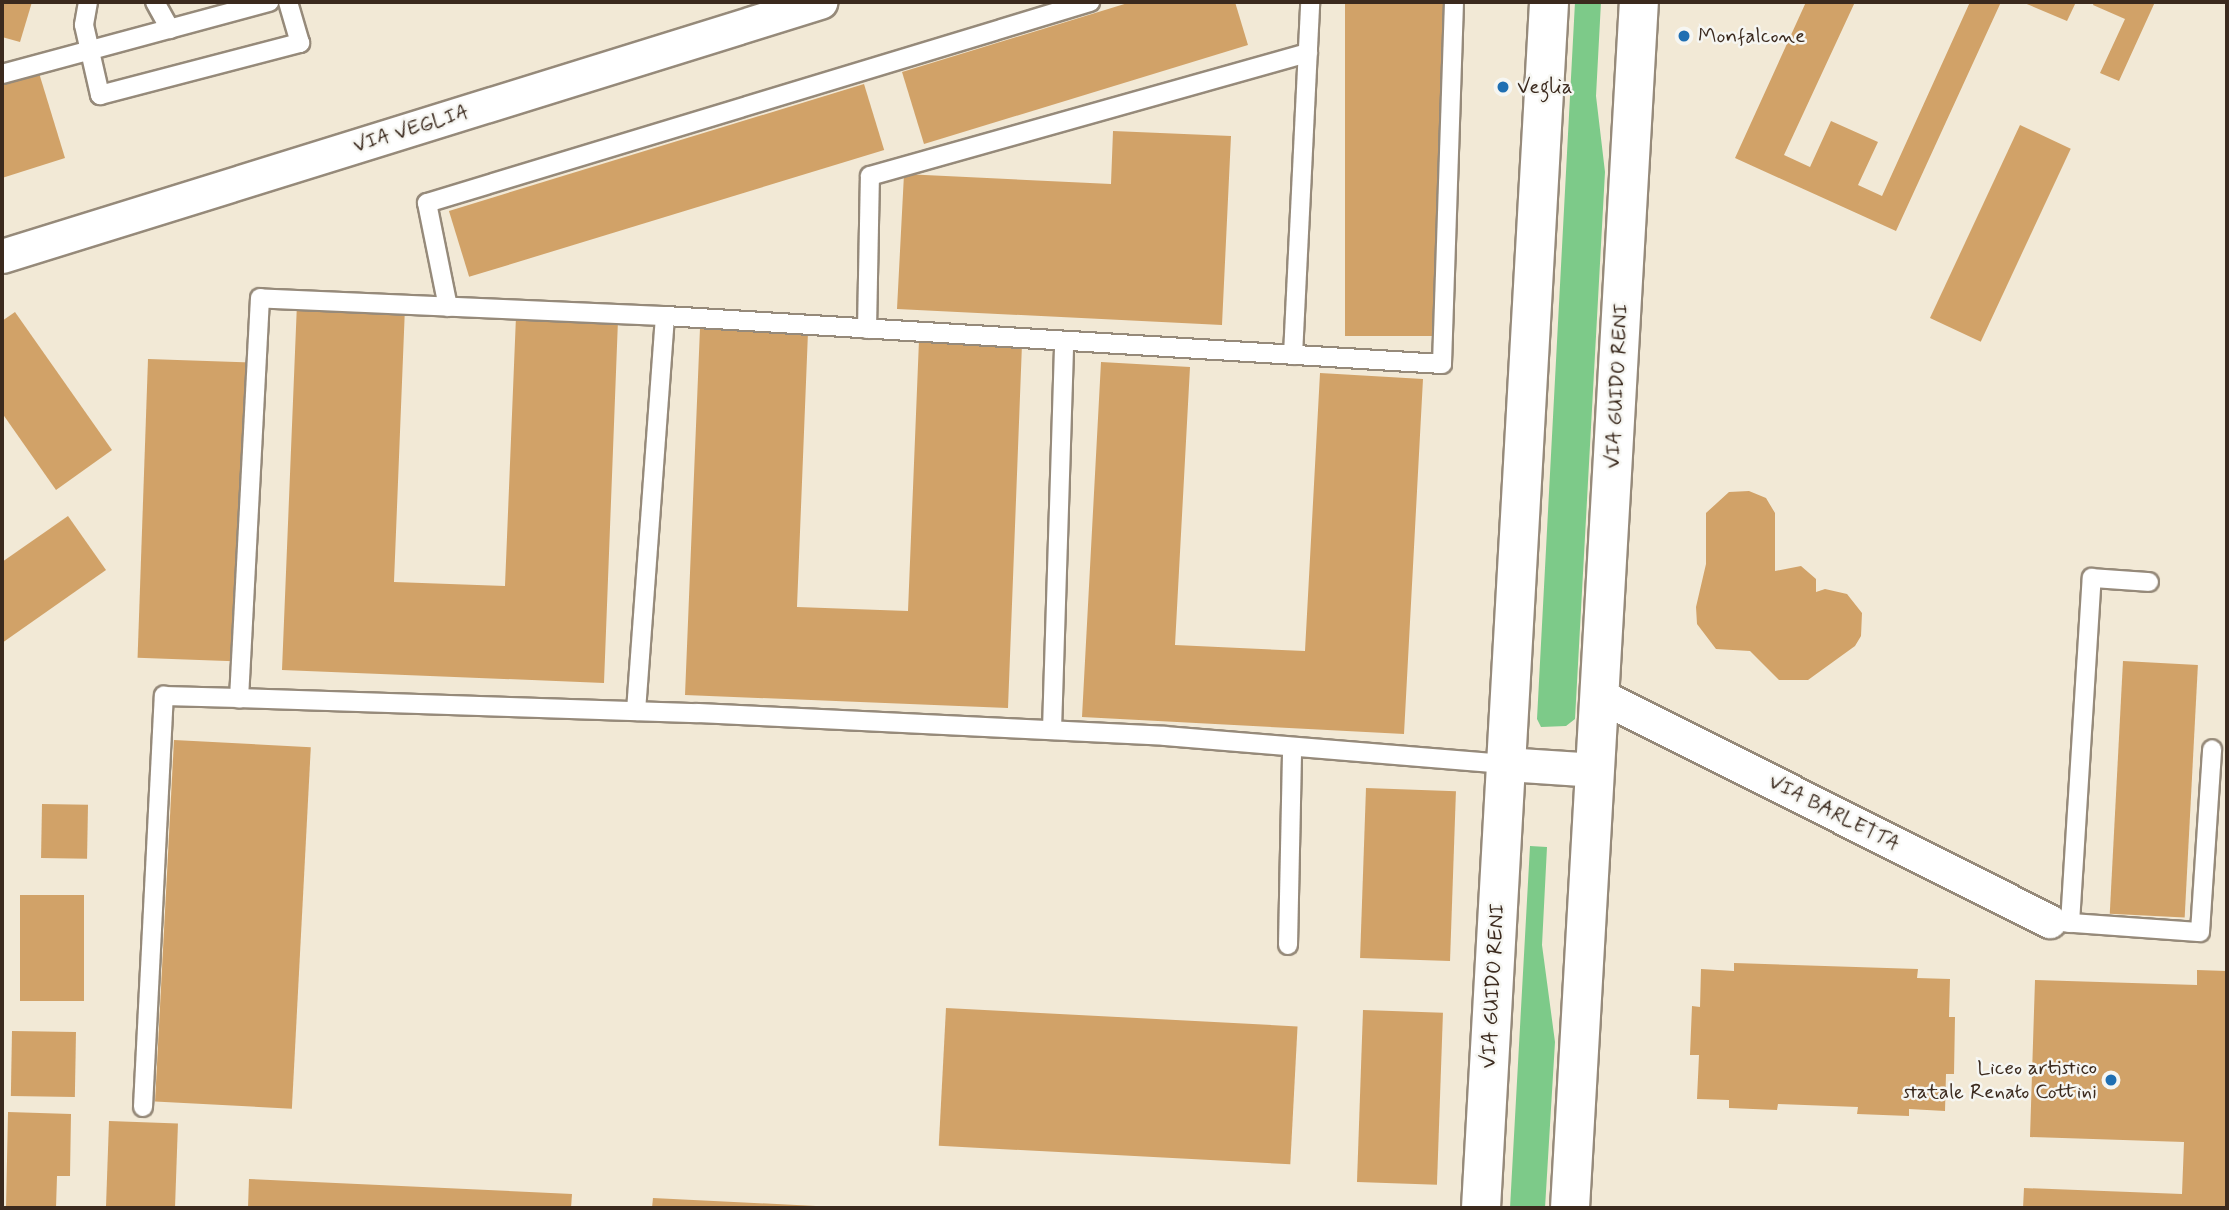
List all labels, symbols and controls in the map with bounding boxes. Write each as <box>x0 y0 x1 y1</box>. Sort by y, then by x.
place label: Monfalcone <box>1698 23 1805 49</box>
marker: Monfalcone <box>1676 28 1692 44</box>
place label: Veglia <box>1517 74 1573 100</box>
marker: Veglia <box>1495 79 1511 95</box>
street label: VIA VEGLIA <box>349 99 473 159</box>
street label: VIA GUIDO RENI <box>1600 302 1634 470</box>
street label: VIA BARLETTA <box>1763 768 1905 858</box>
street label: VIA GUIDO RENI <box>1476 902 1510 1070</box>
place label: Liceo artistico statale Renato Cottini <box>1900 1055 2097 1105</box>
marker: Liceo artistico statale Renato Cottini <box>2103 1072 2119 1088</box>

